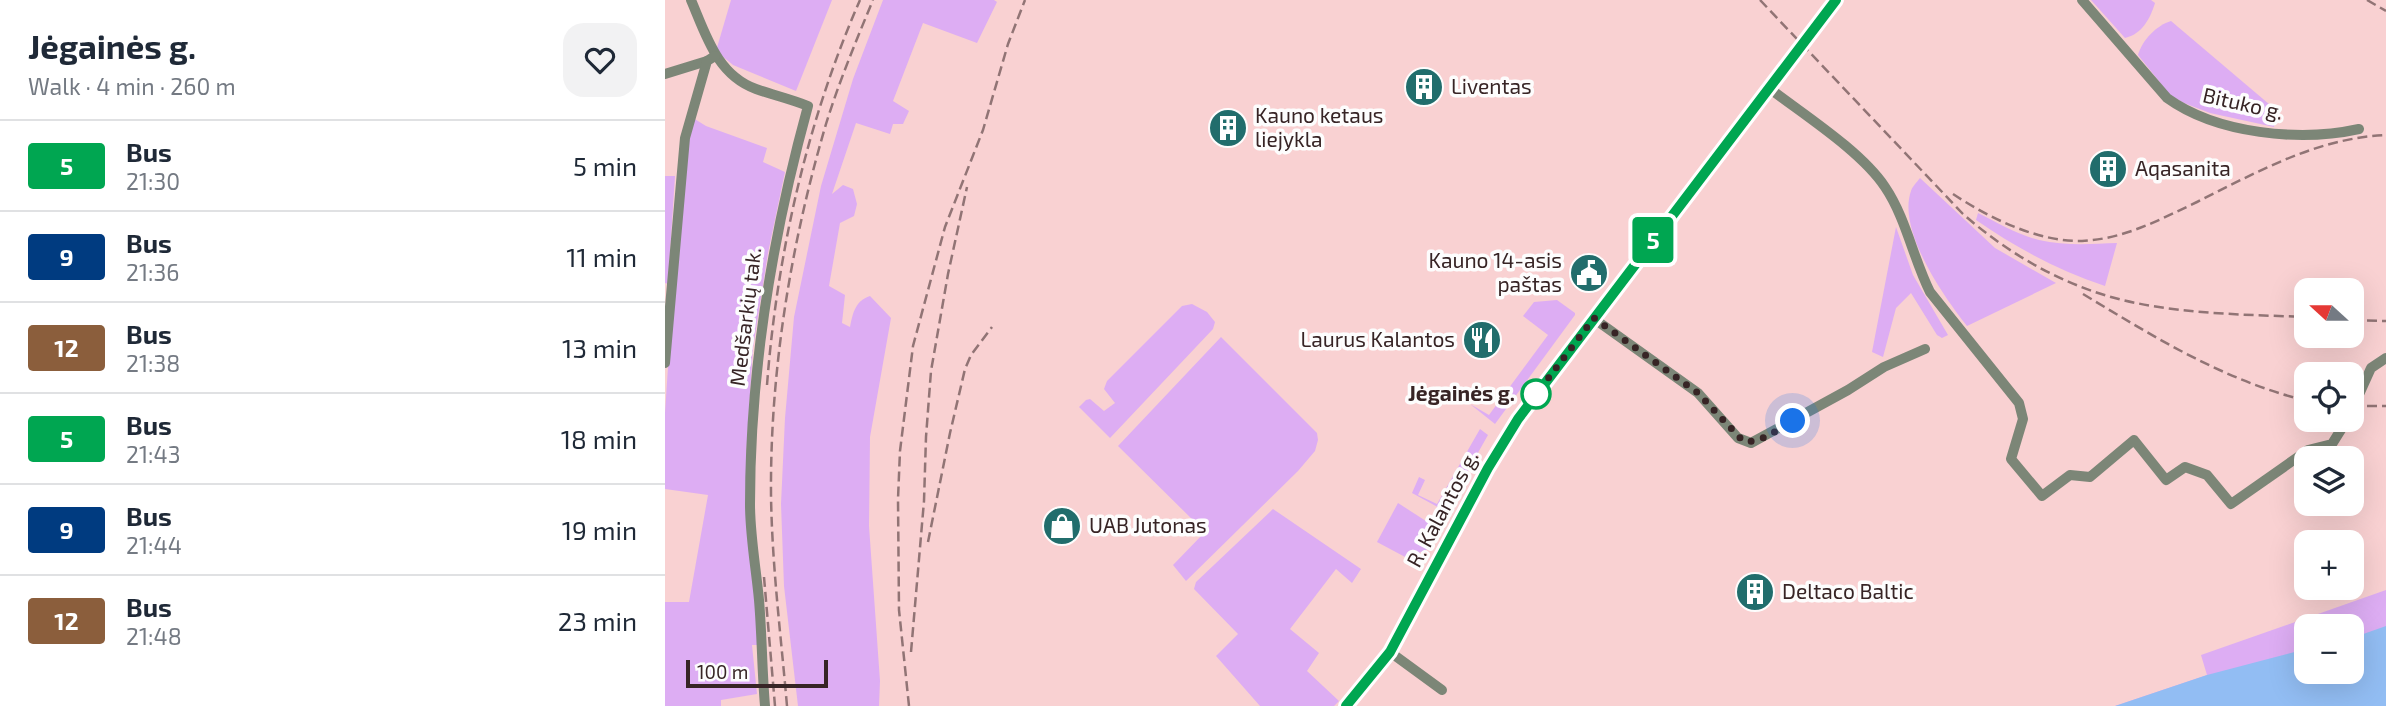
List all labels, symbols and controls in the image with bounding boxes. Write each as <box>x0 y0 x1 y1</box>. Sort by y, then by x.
button: heart <box>563 23 637 97</box>
text: Jėgainės g. <box>28 26 196 66</box>
building icon: Liventas <box>1403 66 1445 108</box>
text: Walk · 4 min · 260 m <box>28 72 236 100</box>
place label: Liventas <box>1451 73 1532 98</box>
street label: Bituko g. <box>2201 81 2286 124</box>
place label: Kauno ketaus liejykla <box>1255 102 1384 152</box>
building icon: Kauno ketaus liejykla <box>1207 107 1249 149</box>
text: Bus <box>126 136 172 167</box>
building icon: Aqasanita <box>2087 148 2129 190</box>
text: 5 min <box>573 150 637 181</box>
text: 5 <box>60 151 73 180</box>
place label: Aqasanita <box>2135 155 2231 180</box>
text: 21:30 <box>126 167 180 195</box>
line badge: 5 <box>1630 217 1676 263</box>
text: 5 <box>1646 225 1660 254</box>
text: Bus <box>126 227 172 258</box>
text: 11 min <box>566 241 637 272</box>
text: 9 <box>59 242 74 271</box>
street label: Medšarkių tak. <box>724 246 765 388</box>
place label: Kauno 14-asis paštas <box>1429 247 1562 296</box>
public building icon: Kauno 14-asis paštas <box>1568 252 1610 294</box>
text: 21:36 <box>126 258 179 286</box>
north arrow <box>2294 278 2364 348</box>
map controls <box>2294 278 2364 684</box>
text: Bus <box>126 318 172 349</box>
restaurant icon: Laurus Kalantos <box>1461 319 1503 361</box>
place label: Laurus Kalantos <box>1300 326 1455 351</box>
text: 13 min <box>562 332 637 363</box>
text: 12 <box>54 333 79 362</box>
text: 21:38 <box>126 349 180 377</box>
button: locate <box>2294 362 2364 432</box>
marker: Jėgainės g. <box>1521 379 1551 409</box>
place label: Jėgainės g. <box>1408 380 1515 405</box>
your location <box>1775 403 1810 438</box>
text: Bus <box>126 409 172 440</box>
text: 18 min <box>561 423 637 454</box>
text: 5 <box>60 424 73 453</box>
text: 21:43 <box>126 440 180 468</box>
street label: R. Kalantos g. <box>1401 446 1483 571</box>
button: layers <box>2294 446 2364 516</box>
text: Bus <box>126 500 172 531</box>
shop icon: UAB Jutonas <box>1041 505 1083 547</box>
place label: UAB Jutonas <box>1089 512 1207 537</box>
text: 19 min <box>562 514 637 545</box>
text: 9 <box>59 515 74 544</box>
button: + <box>2294 530 2364 600</box>
text: 21:44 <box>126 531 182 559</box>
building icon: Deltaco Baltic <box>1734 571 1776 613</box>
place label: Deltaco Baltic <box>1782 578 1914 603</box>
text: Bus <box>126 591 172 622</box>
text: 23 min <box>558 605 637 636</box>
text: 12 <box>54 606 79 635</box>
button: − <box>2294 614 2364 684</box>
text: 21:48 <box>126 622 182 650</box>
scale bar <box>686 657 828 689</box>
text: 100 m <box>697 660 748 683</box>

